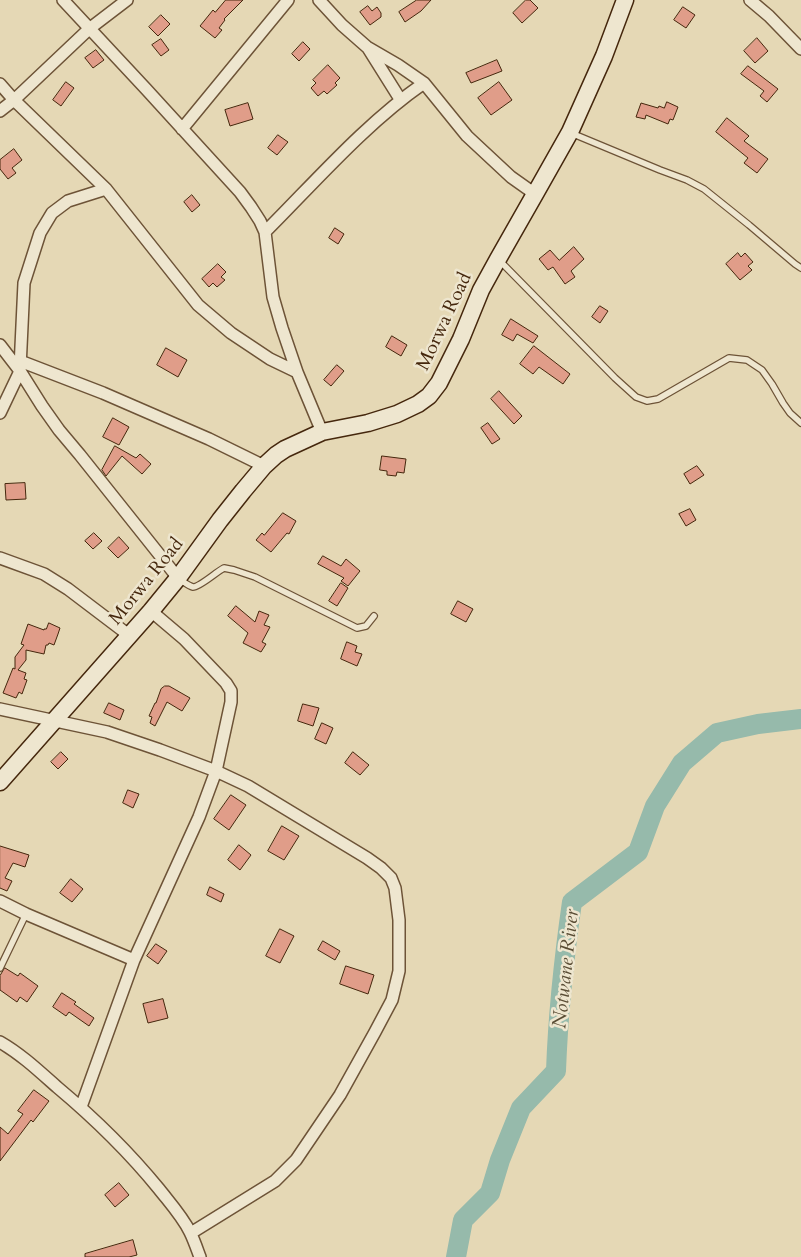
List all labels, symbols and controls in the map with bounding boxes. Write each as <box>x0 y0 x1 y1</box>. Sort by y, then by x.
street label: Morwa Road <box>412 269 478 375</box>
street label: Morwa Road <box>105 534 189 630</box>
water label: Notwane River <box>549 908 585 1030</box>

